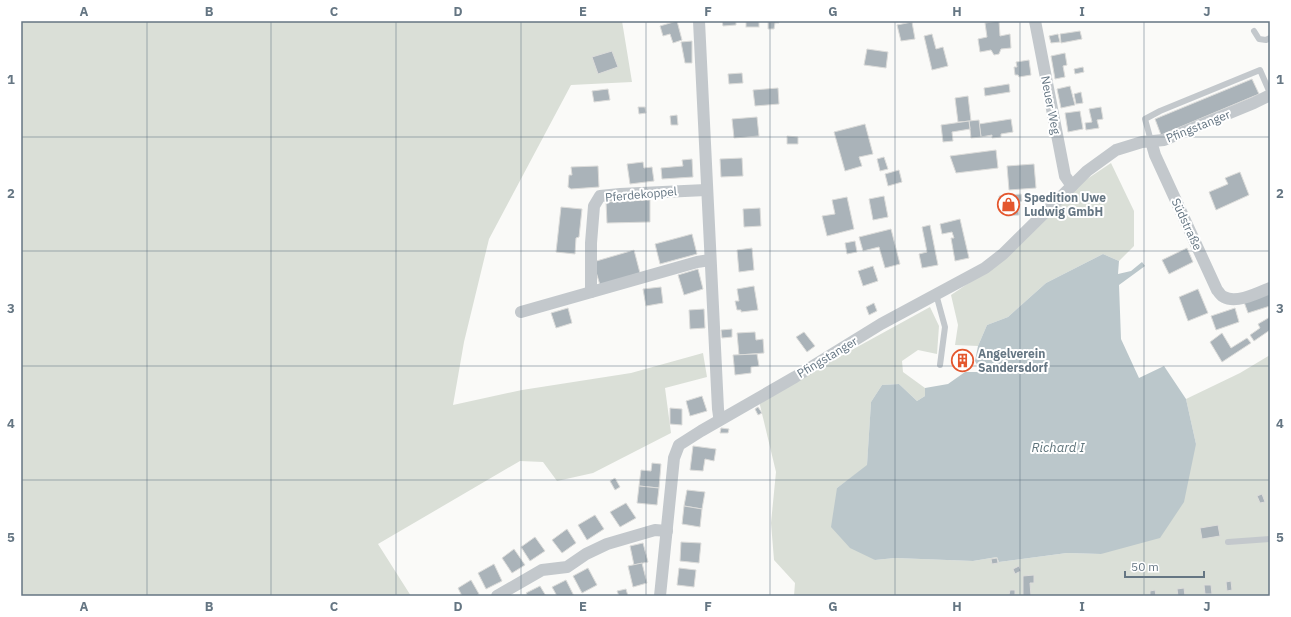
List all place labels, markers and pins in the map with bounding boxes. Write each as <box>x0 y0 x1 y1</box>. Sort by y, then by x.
place label: Spedition Uwe Ludwig GmbH <box>1024 190 1106 219</box>
shop icon: Spedition Uwe Ludwig GmbH <box>996 191 1022 217</box>
place label: Angelverein Sandersdorf <box>978 346 1048 375</box>
building icon: Angelverein Sandersdorf <box>949 347 975 373</box>

